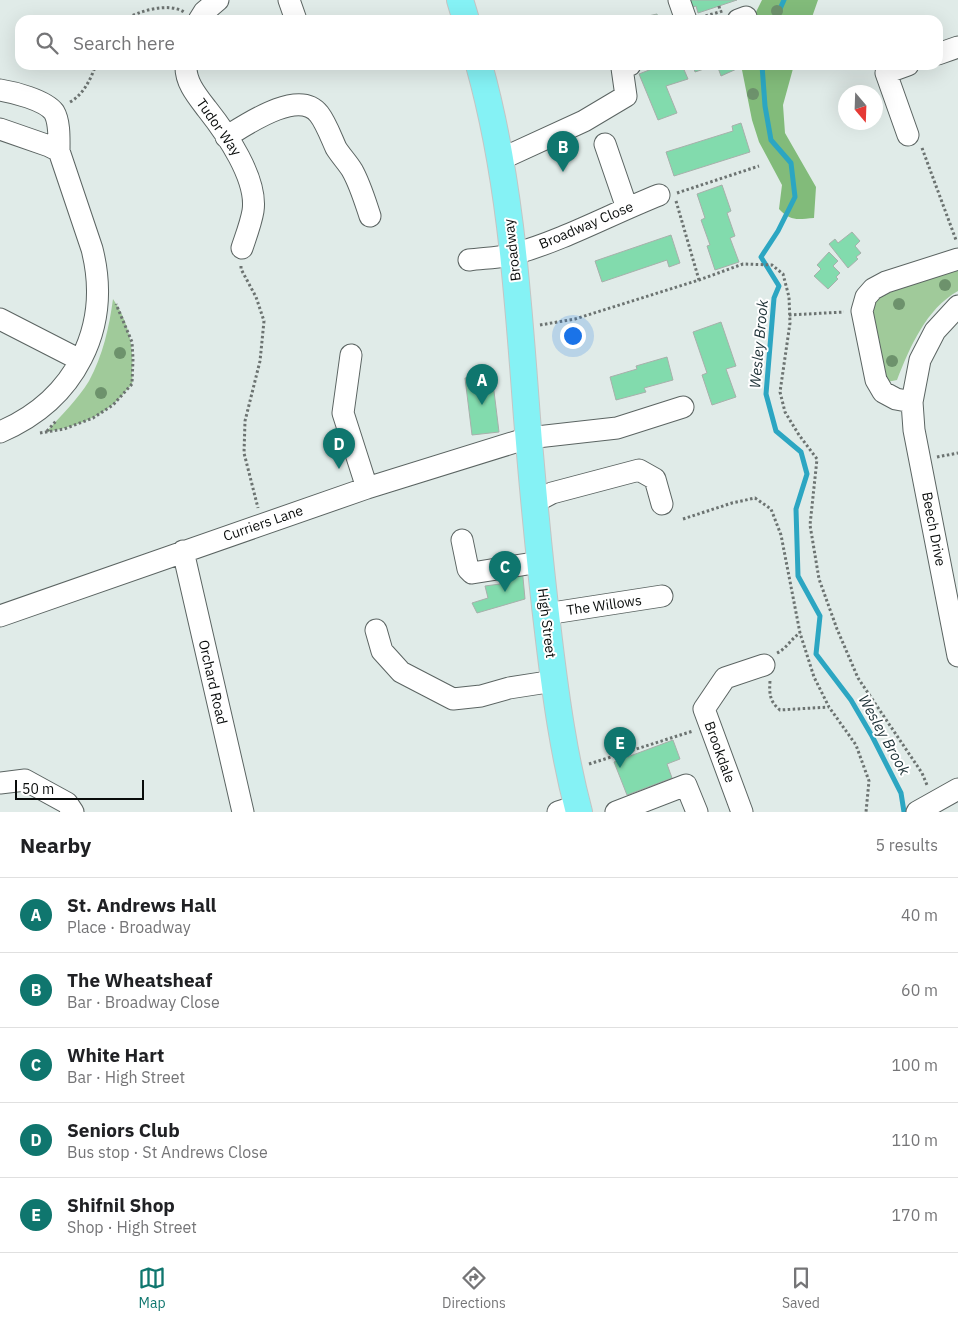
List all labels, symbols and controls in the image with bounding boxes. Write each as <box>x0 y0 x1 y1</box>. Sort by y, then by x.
search box <box>15 15 943 70</box>
icon: search <box>33 29 61 57</box>
text: Search here <box>73 31 175 55</box>
north arrow <box>838 85 883 130</box>
street label: Tudor Way <box>193 95 245 159</box>
pin: B <box>547 131 579 172</box>
street label: Broadway Close <box>536 197 636 253</box>
street label: Broadway <box>499 218 525 282</box>
water label: Wesley Brook <box>745 299 772 389</box>
your location <box>560 323 586 349</box>
pin: A <box>466 364 498 405</box>
pin: D <box>323 428 355 469</box>
street label: Beech Drive <box>918 490 950 568</box>
street label: Curriers Lane <box>221 501 306 545</box>
pin: C <box>489 551 521 592</box>
street label: High Street <box>534 587 560 659</box>
street label: The Willows <box>565 591 643 619</box>
street label: Orchard Road <box>195 638 231 726</box>
water label: Wesley Brook <box>855 691 914 778</box>
street label: Brookdale <box>701 719 740 786</box>
pin: E <box>604 727 636 768</box>
scale bar <box>15 777 144 800</box>
text: 50 m <box>22 780 54 798</box>
text: Nearby <box>20 831 91 859</box>
text: 5 results <box>875 835 938 855</box>
text: St. Andrews Hall <box>67 893 216 917</box>
text: A <box>31 905 41 925</box>
text: 40 m <box>901 905 938 925</box>
text: Place · Broadway <box>67 917 191 937</box>
text: The Wheatsheaf <box>67 968 212 992</box>
text: B <box>31 980 41 1000</box>
text: 60 m <box>901 980 938 1000</box>
text: Bar · Broadway Close <box>67 992 220 1012</box>
text: White Hart <box>67 1043 164 1067</box>
text: C <box>31 1055 41 1075</box>
text: 100 m <box>891 1055 938 1075</box>
text: Bar · High Street <box>67 1067 185 1087</box>
text: Seniors Club <box>67 1118 180 1142</box>
text: D <box>30 1130 42 1150</box>
text: 110 m <box>891 1130 938 1150</box>
text: Bus stop · St Andrews Close <box>67 1142 268 1162</box>
text: Shifnil Shop <box>67 1193 175 1217</box>
text: E <box>31 1205 41 1225</box>
text: 170 m <box>891 1205 938 1225</box>
text: Shop · High Street <box>67 1217 197 1237</box>
tab: Map <box>138 1264 166 1312</box>
tab: Directions <box>442 1264 506 1312</box>
tab: Saved <box>782 1264 820 1312</box>

